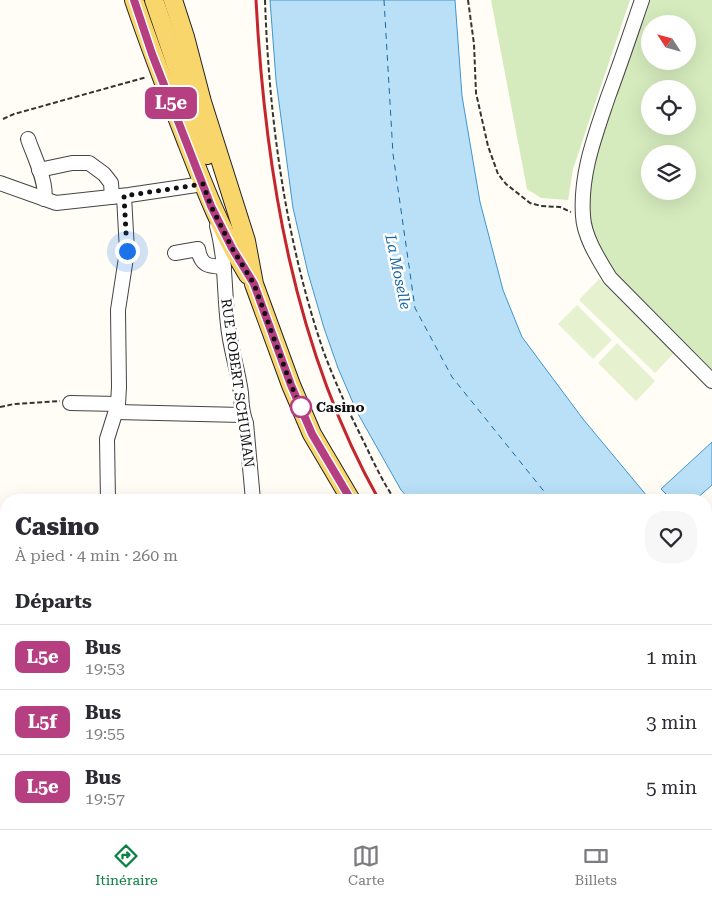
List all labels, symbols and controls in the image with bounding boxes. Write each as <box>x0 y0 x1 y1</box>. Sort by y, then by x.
north arrow <box>641 15 696 70</box>
map controls <box>641 15 696 200</box>
button: locate <box>641 80 696 135</box>
line badge: L5e <box>142 87 200 119</box>
text: L5e <box>155 92 187 113</box>
button: layers <box>641 145 696 200</box>
water label: La Moselle <box>381 232 415 311</box>
your location <box>115 239 140 264</box>
street label: RUE ROBERT SCHUMAN <box>218 297 258 469</box>
marker: Casino <box>290 396 312 418</box>
place label: Casino <box>316 399 365 415</box>
button: heart <box>645 511 697 563</box>
text: Casino <box>15 513 99 541</box>
text: À pied · 4 min · 260 m <box>15 546 178 565</box>
text: Départs <box>15 590 92 613</box>
text: Bus <box>85 636 121 659</box>
text: L5e <box>26 646 59 667</box>
text: 1 min <box>646 646 697 669</box>
text: 19:53 <box>85 659 125 678</box>
text: Bus <box>85 701 121 724</box>
text: L5f <box>28 711 57 732</box>
text: 3 min <box>646 711 697 734</box>
text: 19:55 <box>85 724 125 743</box>
text: Bus <box>85 766 121 789</box>
text: L5e <box>26 776 59 797</box>
text: 5 min <box>646 776 697 799</box>
text: 19:57 <box>85 789 125 808</box>
tab: Itinéraire <box>95 842 158 888</box>
tab: Carte <box>348 842 384 888</box>
tab: Billets <box>575 842 617 888</box>

